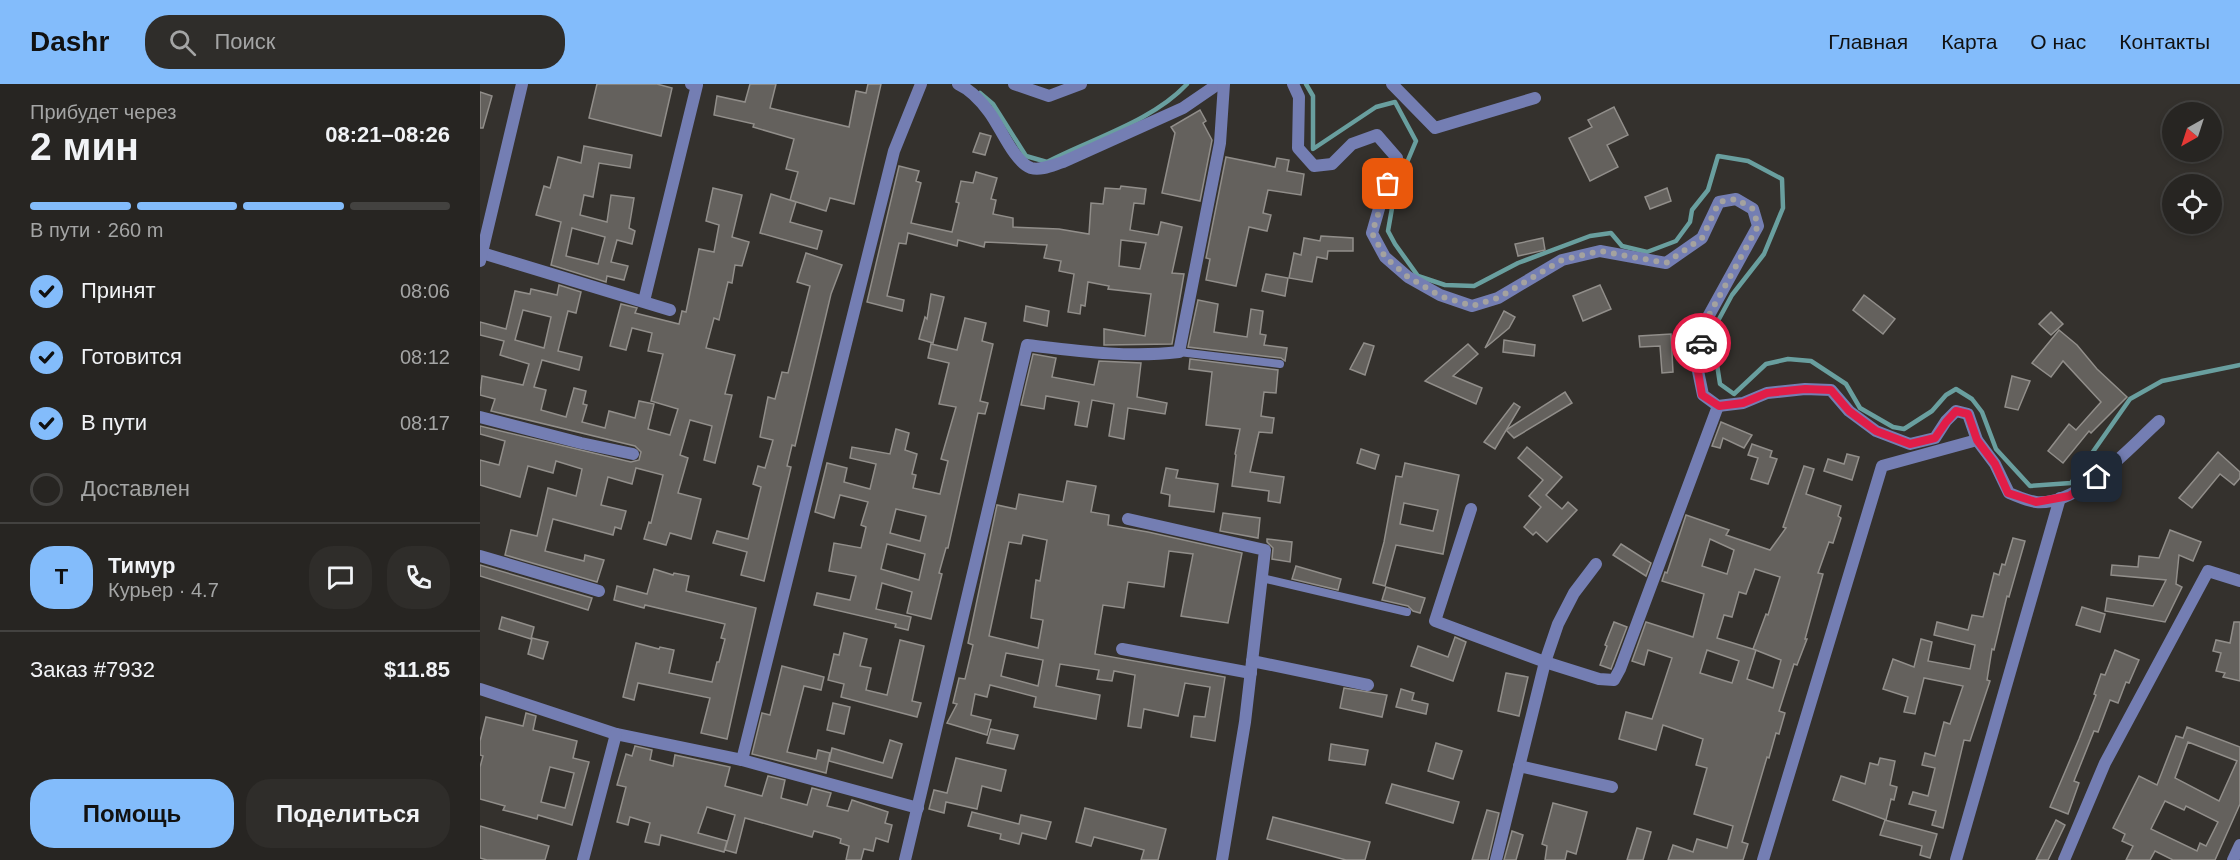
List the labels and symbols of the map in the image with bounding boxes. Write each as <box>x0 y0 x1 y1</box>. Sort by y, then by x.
north arrow <box>2162 102 2222 162</box>
pin <box>1362 158 1413 209</box>
courier <box>1671 313 1731 373</box>
pin <box>2071 451 2122 502</box>

